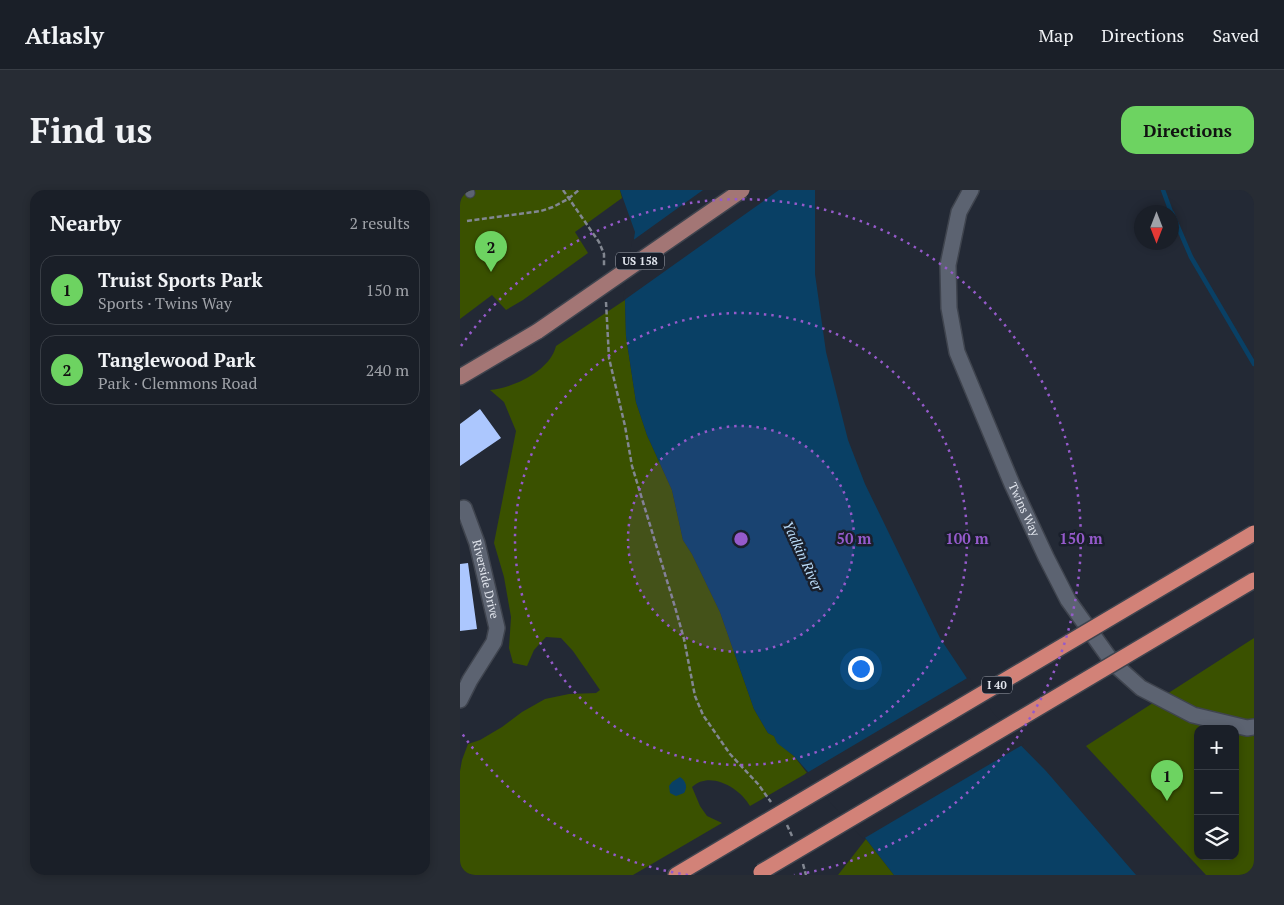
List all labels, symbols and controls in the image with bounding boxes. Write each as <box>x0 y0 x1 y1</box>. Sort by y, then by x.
text: Atlasly <box>25 19 104 51</box>
text: Map <box>1038 23 1073 47</box>
text: Directions <box>1101 23 1184 47</box>
text: Saved <box>1212 23 1259 47</box>
button: Directions <box>1121 106 1254 154</box>
text: Find us <box>30 107 152 153</box>
north arrow <box>1134 205 1179 250</box>
text: Nearby <box>50 209 121 237</box>
text: 2 results <box>350 212 410 234</box>
pin: 2 <box>475 231 507 272</box>
road number: US 158 <box>616 252 664 270</box>
text: Truist Sports Park <box>98 267 263 292</box>
text: 1 <box>62 279 72 301</box>
text: 150 m <box>366 279 409 301</box>
text: Sports · Twins Way <box>98 292 232 314</box>
text: Tanglewood Park <box>98 347 256 372</box>
text: 2 <box>62 359 72 381</box>
text: 240 m <box>366 359 409 381</box>
text: Park · Clemmons Road <box>98 372 257 394</box>
street label: Twins Way <box>1005 480 1044 539</box>
water label: Yadkin River <box>779 518 828 594</box>
text: 50 m <box>837 528 872 548</box>
text: 100 m <box>945 528 989 548</box>
text: 150 m <box>1059 528 1103 548</box>
centre of rings <box>732 530 750 548</box>
street label: Riverside Drive <box>469 538 503 620</box>
your location <box>848 656 874 682</box>
road number: I 40 <box>982 676 1012 694</box>
map controls <box>1194 725 1239 860</box>
button: + <box>1194 725 1239 770</box>
pin: 1 <box>1151 760 1183 801</box>
button: − <box>1194 770 1239 815</box>
button: layers <box>1194 815 1239 860</box>

